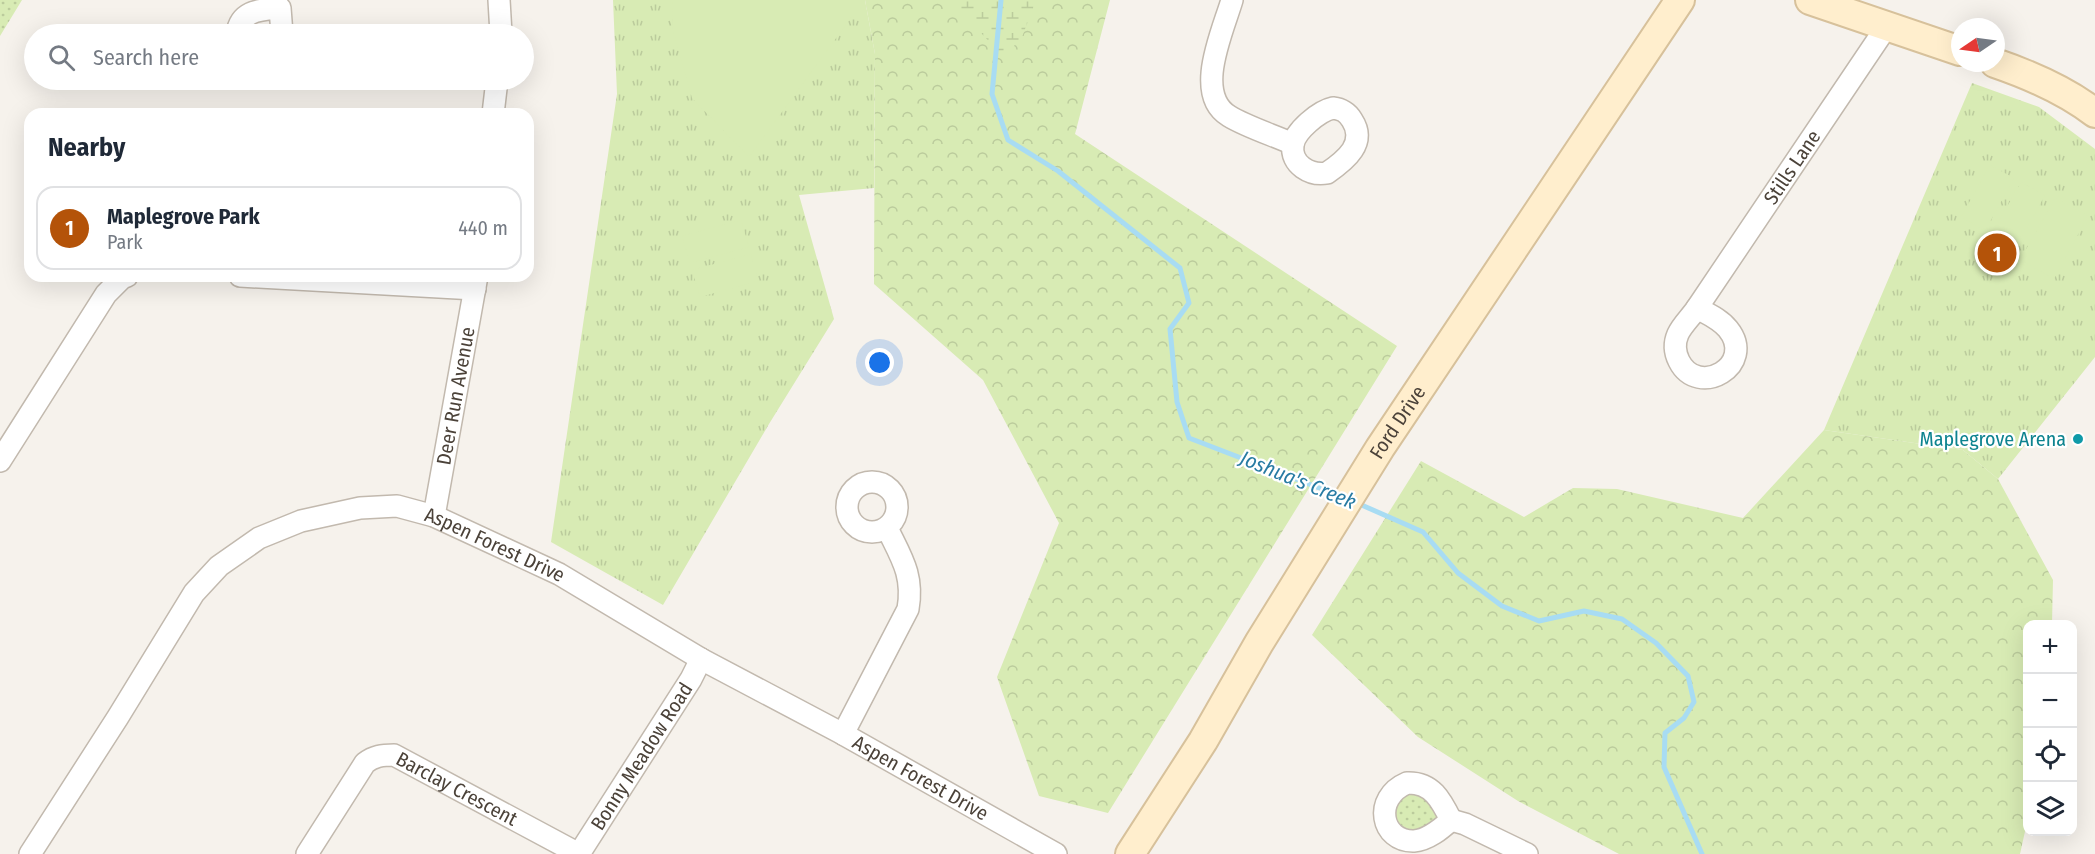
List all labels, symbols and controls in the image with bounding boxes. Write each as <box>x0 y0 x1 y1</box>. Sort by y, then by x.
north arrow <box>1951 18 2005 72</box>
search box <box>24 24 534 90</box>
icon: search <box>45 41 78 74</box>
text: Search here <box>93 44 199 71</box>
street label: Stills Lane <box>1758 125 1825 209</box>
text: Nearby <box>48 132 125 163</box>
text: Maplegrove Park <box>107 203 260 230</box>
text: 1 <box>65 216 74 240</box>
text: 440 m <box>458 216 508 240</box>
text: Park <box>107 230 143 254</box>
pin: 1 <box>1978 230 2016 276</box>
street label: Deer Run Avenue <box>431 325 480 467</box>
your location <box>865 348 894 377</box>
street label: Ford Drive <box>1364 381 1430 463</box>
place label: Maplegrove Arena <box>1919 427 2066 451</box>
marker: Maplegrove Arena <box>2071 432 2085 446</box>
water label: Joshua's Creek <box>1235 445 1360 515</box>
street label: Aspen Forest Drive <box>422 502 570 587</box>
map controls <box>2023 620 2077 836</box>
button: + <box>2023 620 2077 674</box>
button: − <box>2023 674 2077 728</box>
street label: Bonny Meadow Road <box>585 678 698 835</box>
button: locate <box>2023 728 2077 782</box>
street label: Aspen Forest Drive <box>849 730 993 825</box>
street label: Barclay Crescent <box>392 746 522 831</box>
button: layers <box>2023 782 2077 836</box>

